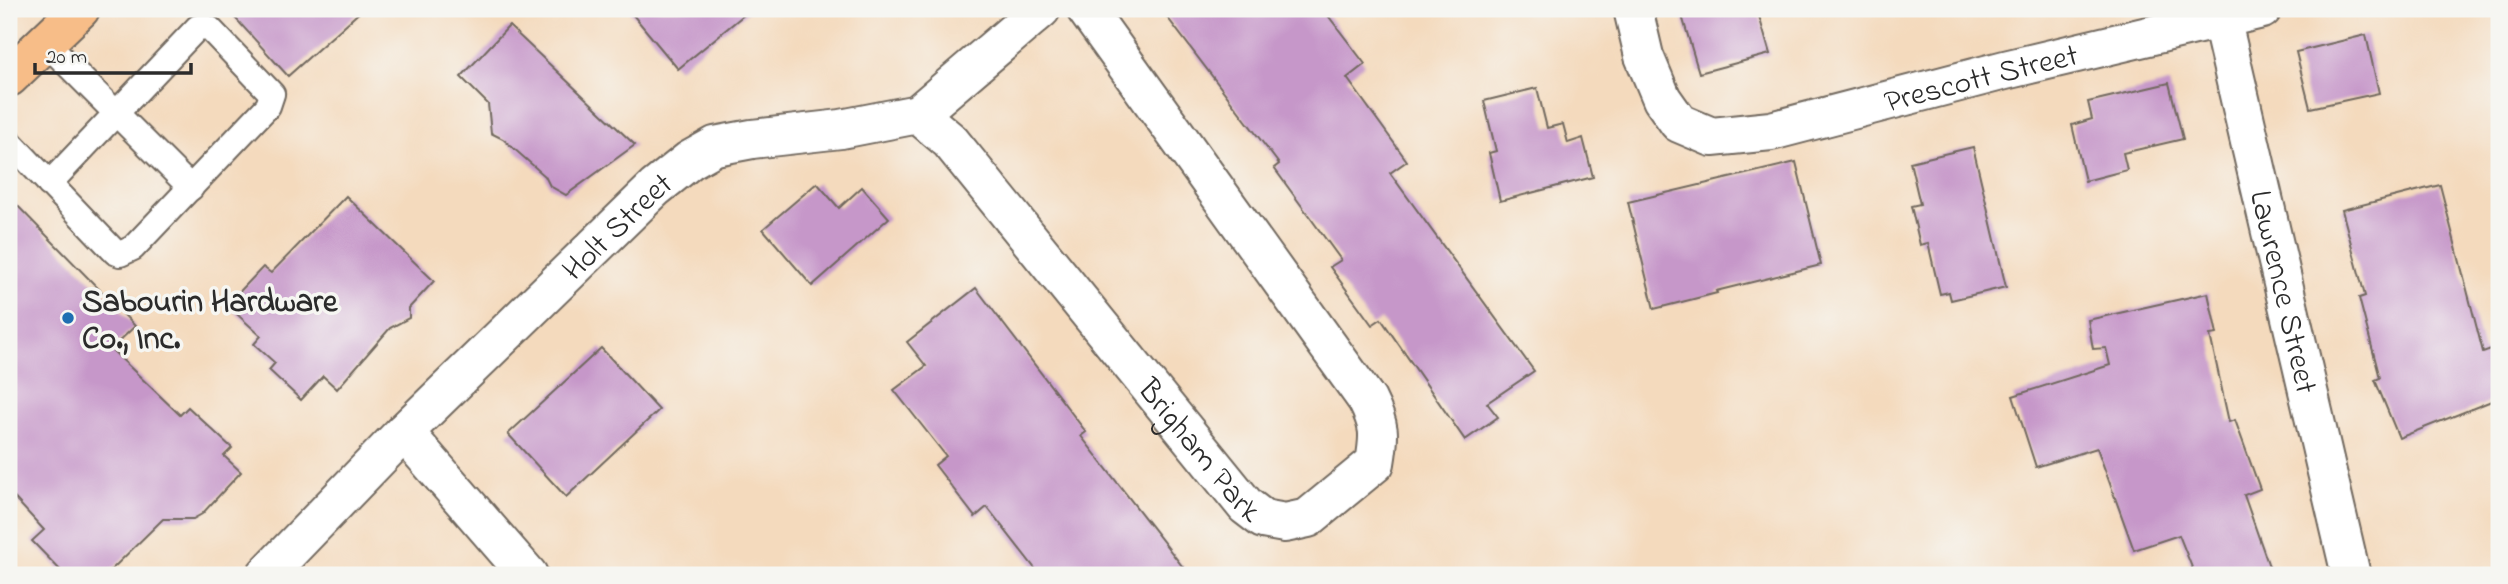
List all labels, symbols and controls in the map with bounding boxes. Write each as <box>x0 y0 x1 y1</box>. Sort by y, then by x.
scale bar <box>35 32 191 76</box>
street label: Prescott Street <box>1880 33 2083 128</box>
text: 20 m <box>46 43 87 73</box>
street label: Holt Street <box>553 162 684 293</box>
street label: Lawrence Street <box>2235 186 2328 399</box>
place label: Sabourin Hardware Co., Inc. <box>82 280 339 364</box>
marker: Sabourin Hardware Co., Inc. <box>60 310 76 326</box>
street label: Brigham Park <box>1124 369 1270 537</box>

